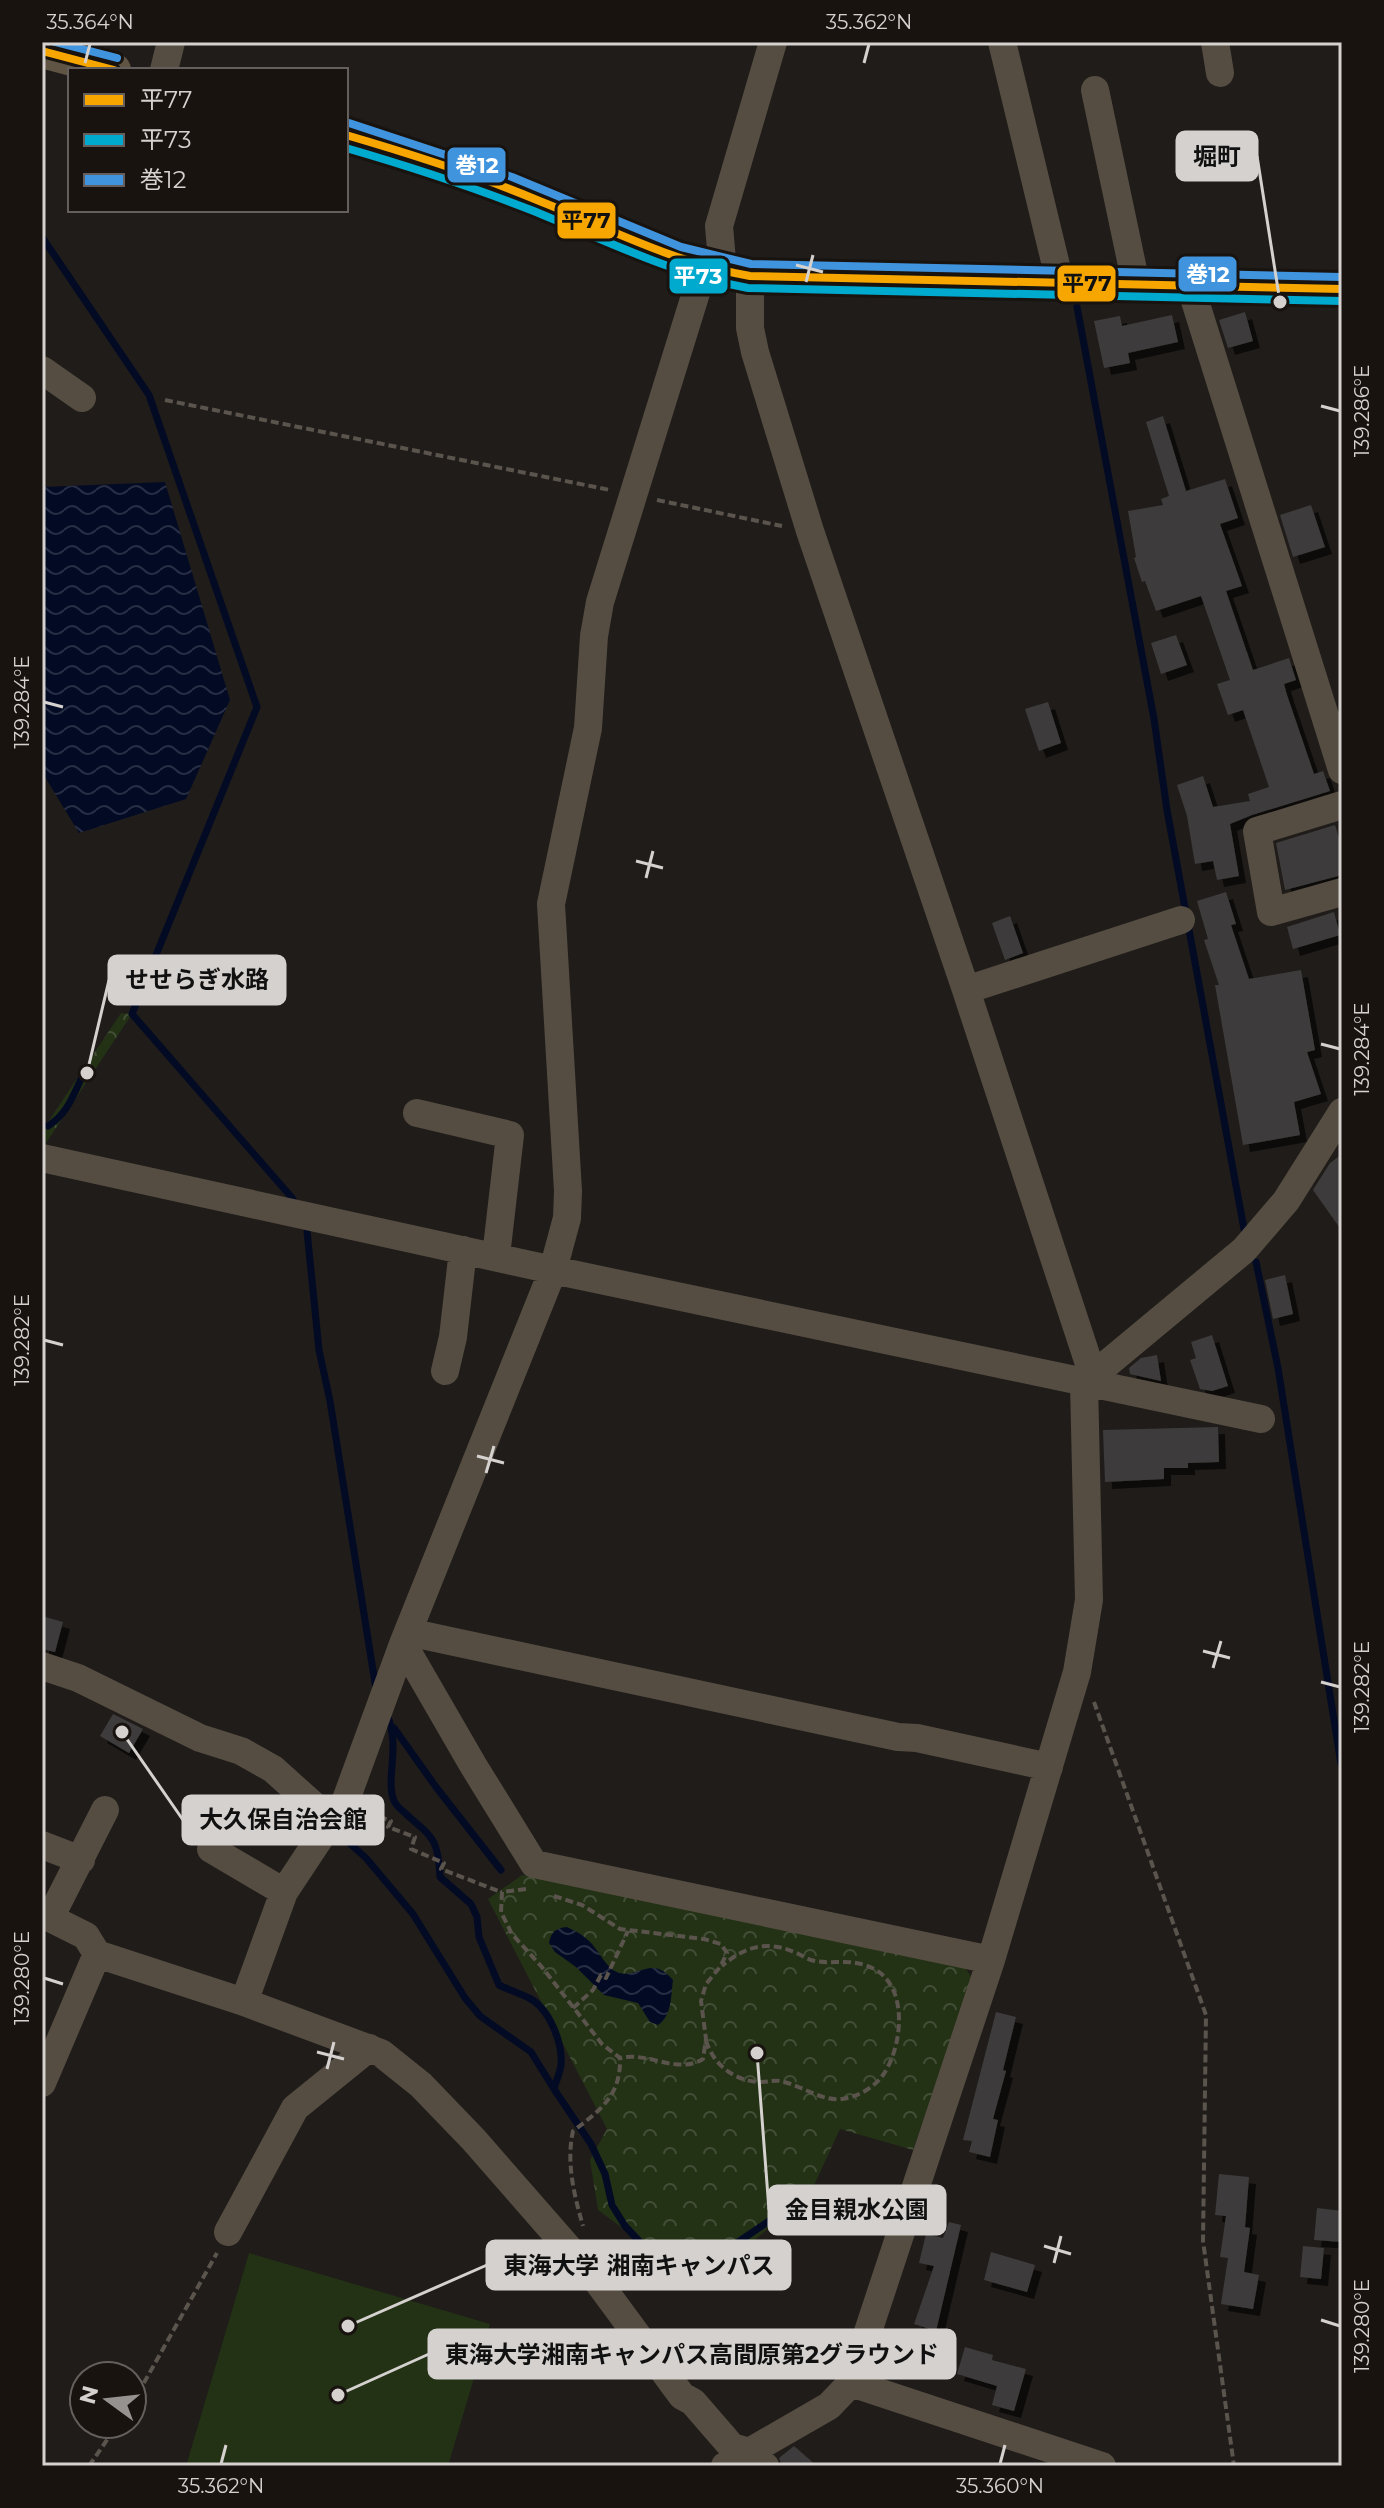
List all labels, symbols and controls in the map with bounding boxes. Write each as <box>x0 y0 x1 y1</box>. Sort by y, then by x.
text: 35.364°N <box>46 10 134 34</box>
text: 35.362°N <box>826 10 912 34</box>
legend <box>68 68 348 212</box>
text: 平77 <box>140 85 192 114</box>
text: 平73 <box>140 125 191 154</box>
callout: 堀町 <box>1177 132 1257 180</box>
text: 堀町 <box>1193 142 1241 171</box>
line badge: 巻12 <box>446 146 507 184</box>
text: 巻12 <box>455 152 499 179</box>
text: 巻12 <box>140 165 186 194</box>
line badge: 平77 <box>556 201 617 240</box>
text: 平77 <box>561 207 611 234</box>
line badge: 巻12 <box>1177 255 1238 293</box>
line badge: 平73 <box>668 257 729 295</box>
text: 巻12 <box>1186 261 1230 288</box>
text: 平73 <box>674 263 722 290</box>
line badge: 平77 <box>1056 264 1117 303</box>
text: 平77 <box>1062 270 1112 297</box>
text: 139.286°E <box>1350 365 1374 457</box>
text: 139.284°E <box>10 655 34 749</box>
callout: せせらぎ水路 <box>109 956 285 1004</box>
text: せせらぎ水路 <box>125 965 269 994</box>
text: 139.284°E <box>1350 1002 1374 1096</box>
text: 139.282°E <box>10 1294 34 1386</box>
text: 139.282°E <box>1350 1641 1374 1733</box>
callout: 大久保自治会館 <box>183 1796 383 1844</box>
text: 大久保自治会館 <box>199 1805 367 1834</box>
text: 139.280°E <box>10 1931 34 2025</box>
callout: 金目親水公園 <box>769 2186 945 2234</box>
text: 金目親水公園 <box>785 2195 929 2224</box>
callout: 東海大学 湘南キャンパス <box>487 2241 790 2289</box>
text: 東海大学 湘南キャンパス <box>504 2251 774 2280</box>
text: 139.280°E <box>1350 2279 1374 2373</box>
callout: 東海大学湘南キャンパス高間原第2グラウンド <box>429 2330 955 2378</box>
text: 東海大学湘南キャンパス高間原第2グラウンド <box>445 2340 939 2369</box>
north arrow <box>68 2360 148 2440</box>
text: N <box>74 2383 105 2407</box>
text: 35.362°N <box>178 2474 264 2498</box>
text: 35.360°N <box>956 2474 1044 2498</box>

